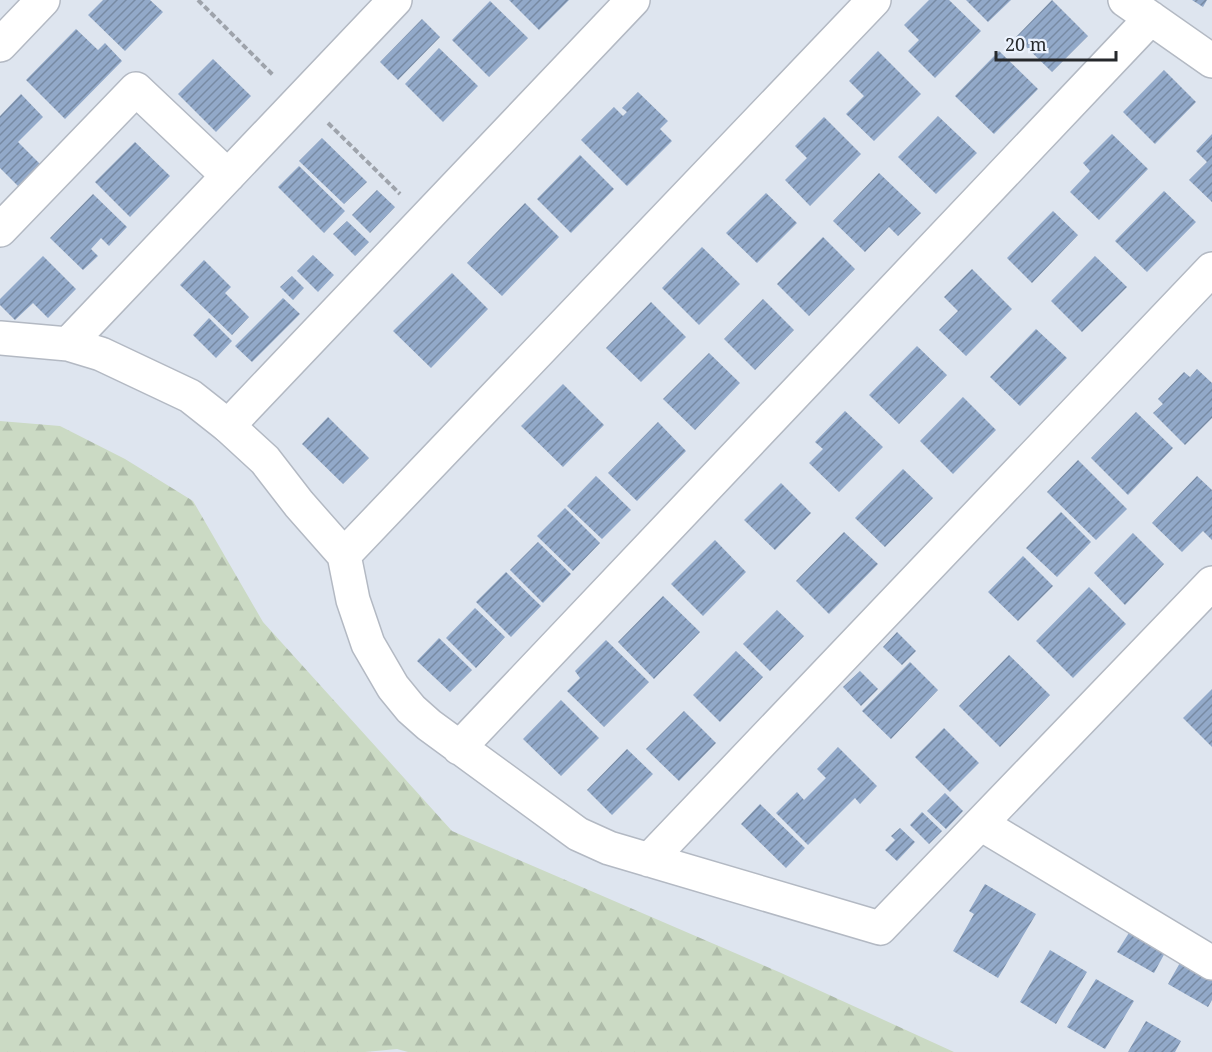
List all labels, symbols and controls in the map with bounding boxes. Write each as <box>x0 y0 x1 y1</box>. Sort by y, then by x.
scale bar <box>996 24 1116 62</box>
text: 20 m <box>1005 32 1047 56</box>

